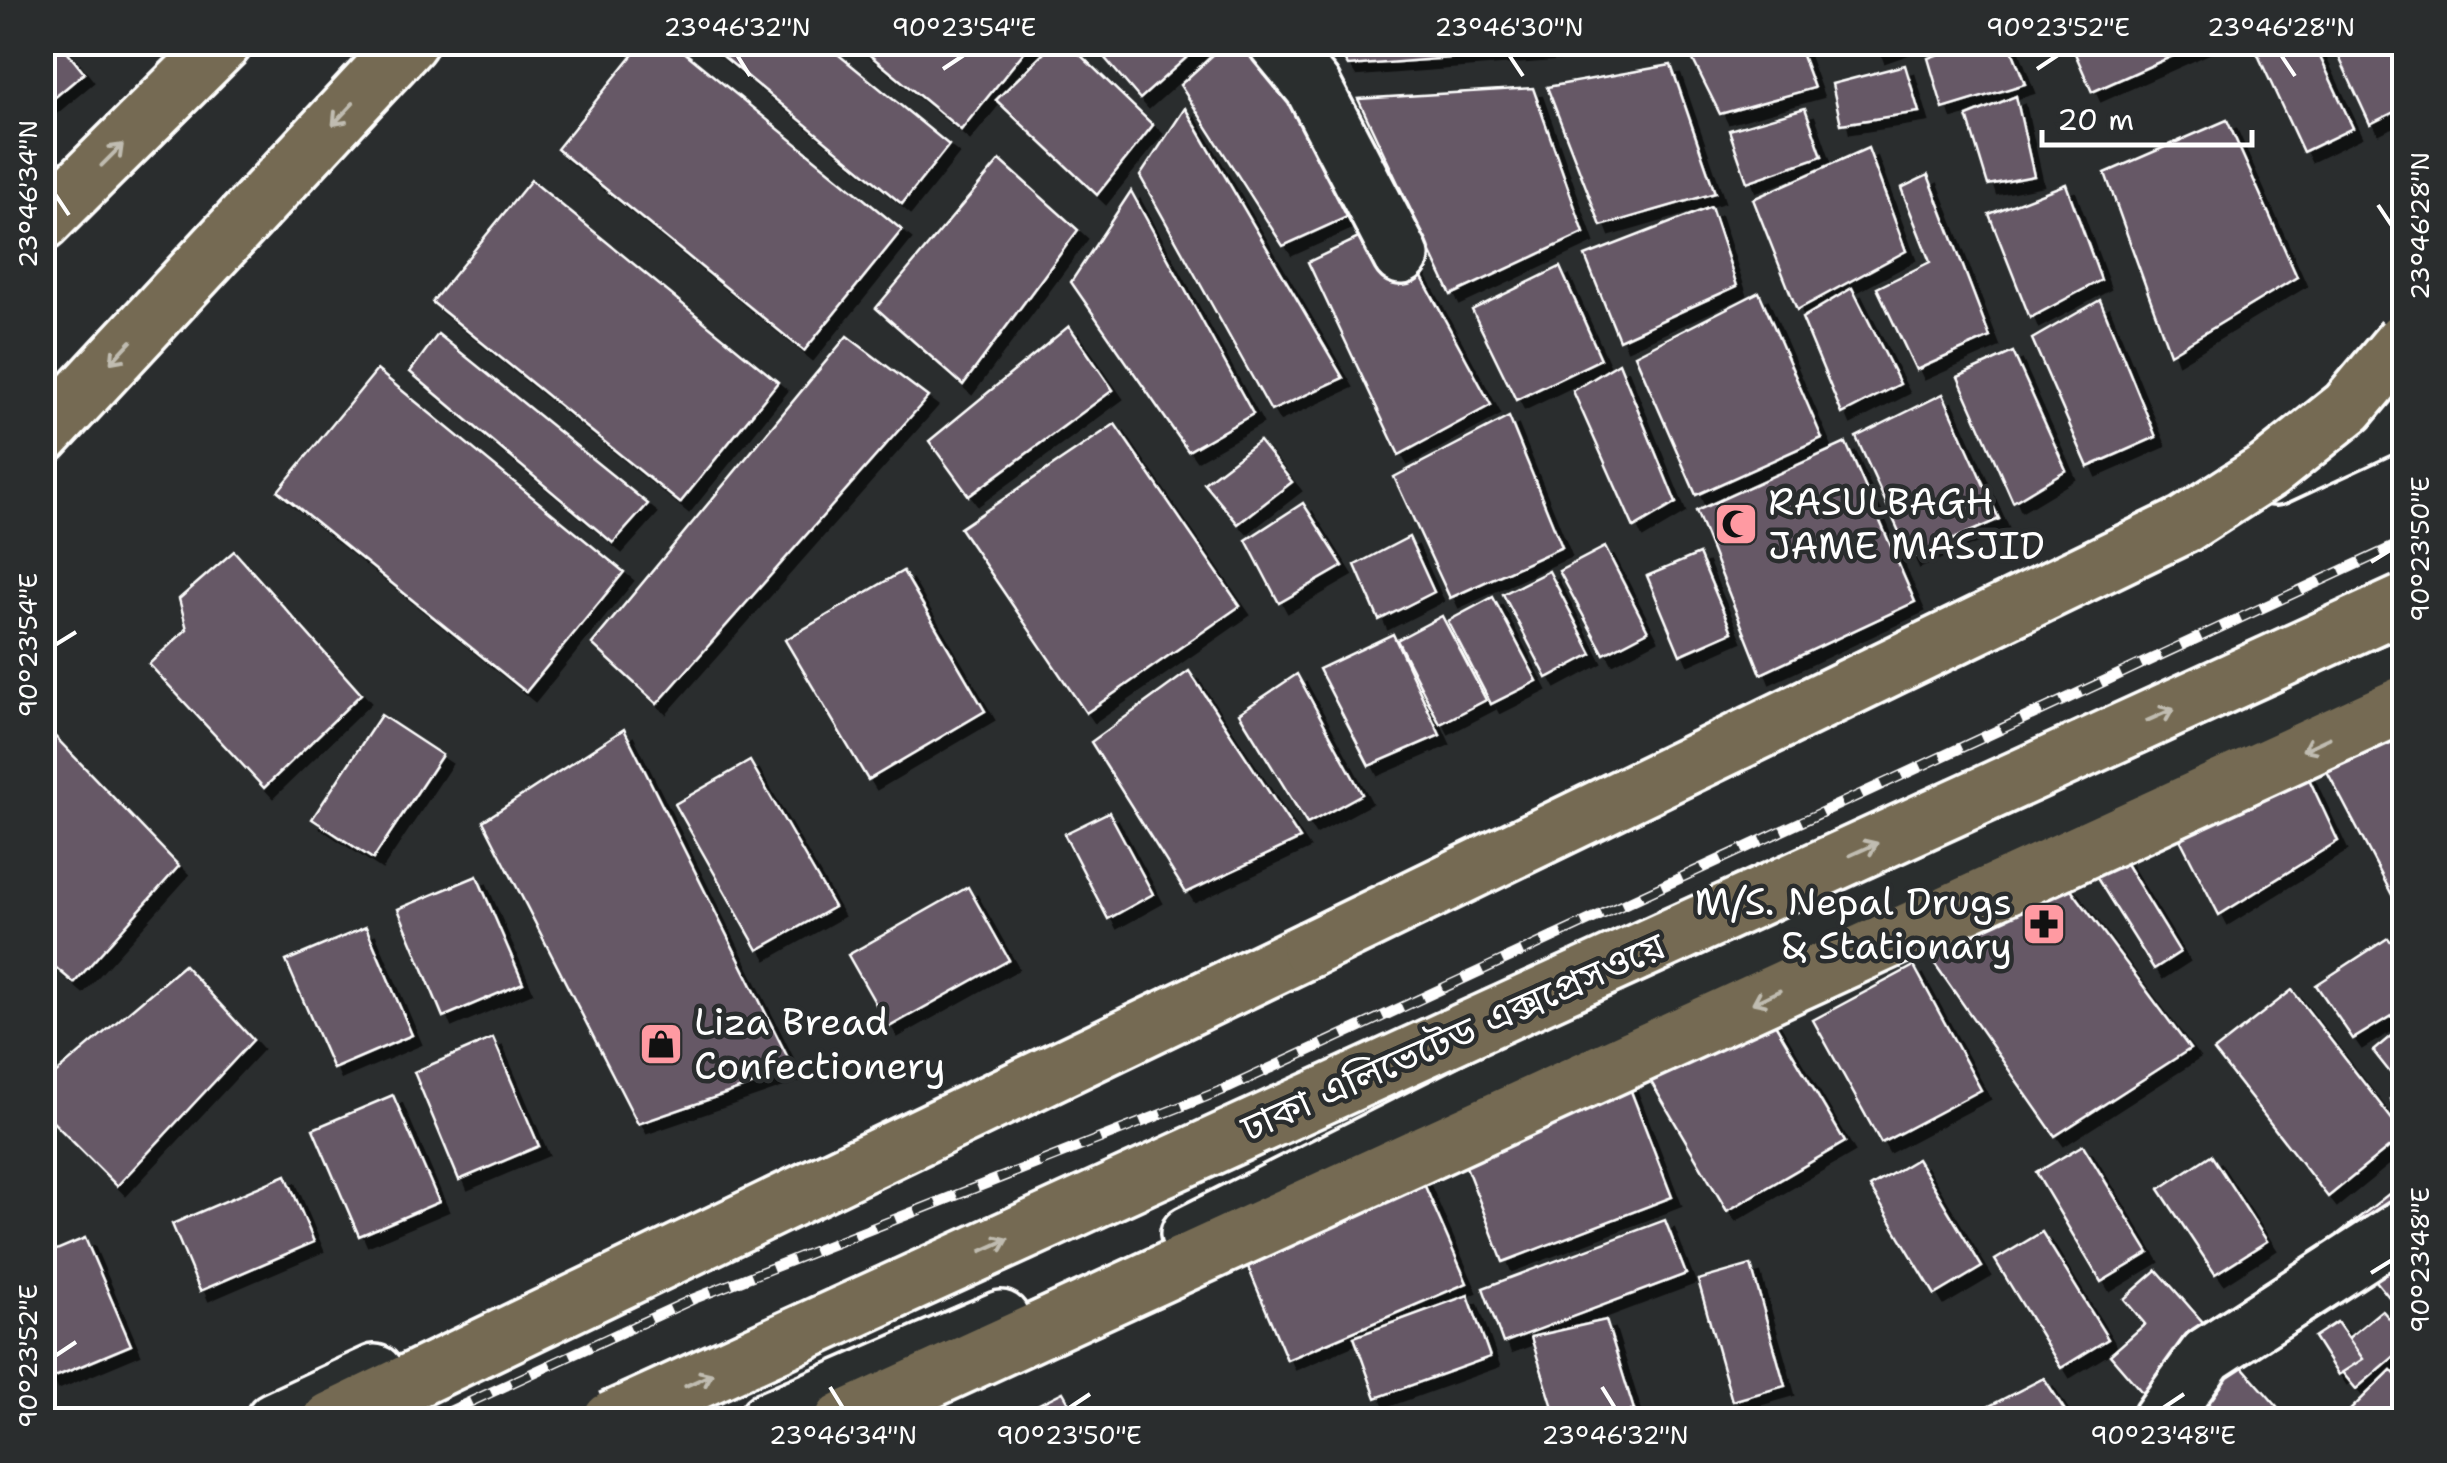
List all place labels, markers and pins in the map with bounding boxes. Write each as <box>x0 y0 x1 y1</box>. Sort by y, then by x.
place label: RASULBAGH JAME MASJID <box>1768 476 2045 571</box>
mosque icon: RASULBAGH JAME MASJID <box>1713 501 1759 547</box>
place label: M/S. Nepal Drugs & Stationary <box>1695 876 2012 971</box>
pharmacy icon: M/S. Nepal Drugs & Stationary <box>2021 901 2067 947</box>
place label: Liza Bread Confectionery <box>694 996 946 1091</box>
shop icon: Liza Bread Confectionery <box>638 1021 684 1067</box>

